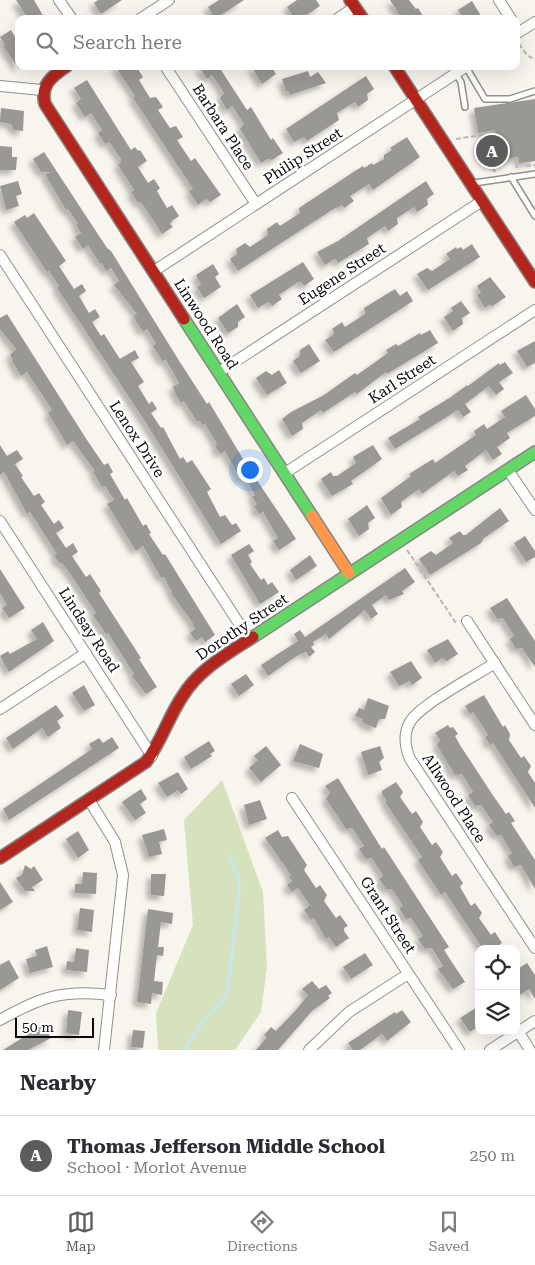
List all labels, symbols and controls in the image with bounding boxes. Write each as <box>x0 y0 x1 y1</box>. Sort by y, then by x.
search box <box>15 15 520 70</box>
icon: search <box>33 29 61 57</box>
text: Search here <box>73 31 182 54</box>
street label: Barbara Place <box>189 81 257 173</box>
street label: Philip Street <box>260 124 346 188</box>
pin: A <box>476 132 508 170</box>
street label: Eugene Street <box>295 239 389 309</box>
street label: Linwood Road <box>170 275 242 373</box>
street label: Karl Street <box>365 350 439 407</box>
street label: Lenox Drive <box>106 397 168 481</box>
your location <box>237 457 263 483</box>
street label: Lindsay Road <box>55 584 123 676</box>
street label: Dorothy Street <box>193 589 292 664</box>
street label: Allwood Place <box>418 750 490 846</box>
street label: Grant Street <box>356 873 420 957</box>
map controls <box>475 945 520 1035</box>
button: locate <box>475 945 520 990</box>
button: layers <box>475 990 520 1035</box>
scale bar <box>15 1015 94 1038</box>
text: 50 m <box>22 1019 54 1035</box>
text: Nearby <box>20 1071 96 1095</box>
text: Thomas Jefferson Middle School <box>67 1135 385 1158</box>
text: A <box>30 1146 42 1165</box>
text: 250 m <box>469 1146 515 1165</box>
text: School · Morlot Avenue <box>67 1158 247 1177</box>
tab: Map <box>66 1208 96 1254</box>
tab: Directions <box>227 1208 297 1254</box>
tab: Saved <box>429 1208 469 1254</box>

